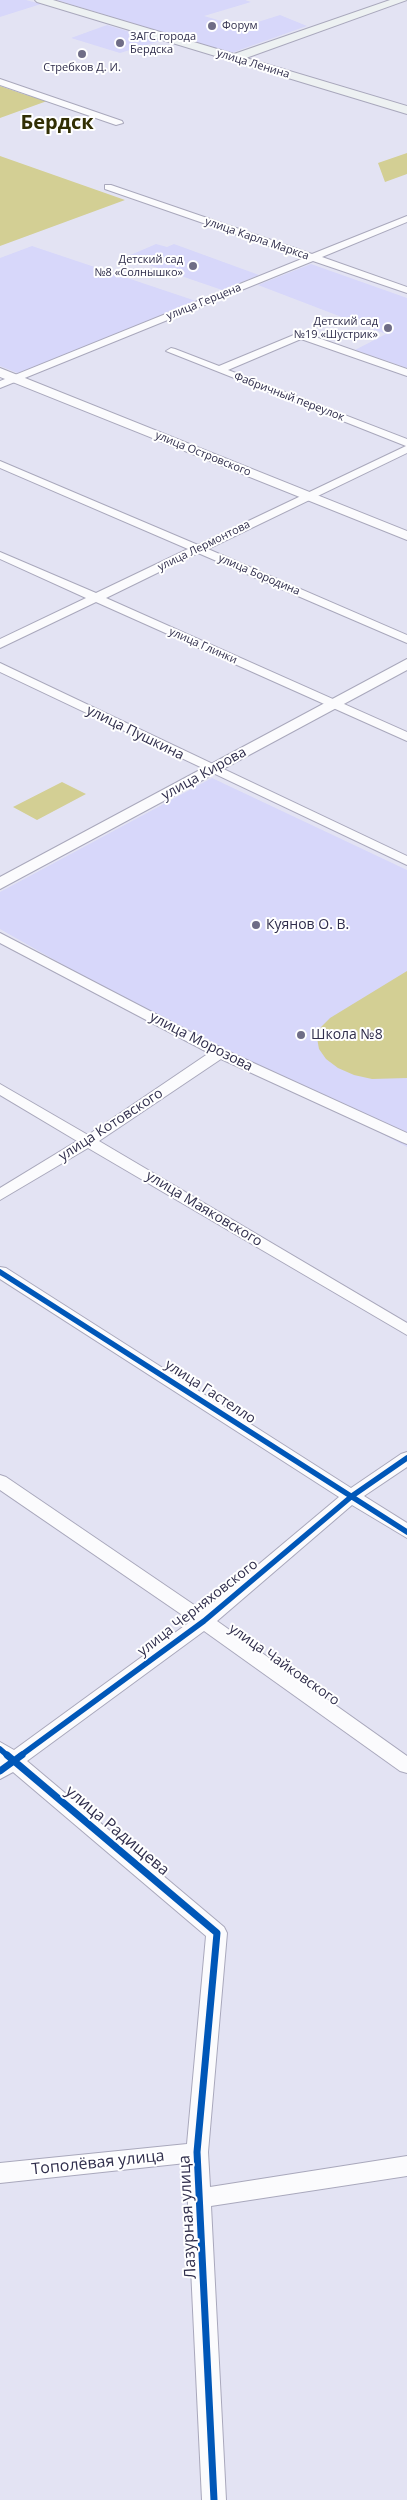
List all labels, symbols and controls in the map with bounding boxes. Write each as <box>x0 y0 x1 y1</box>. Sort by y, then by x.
place label: Форум <box>222 19 258 33</box>
marker: Форум <box>206 20 218 32</box>
place label: ЗАГС города Бердска <box>130 30 196 56</box>
marker: ЗАГС города Бердска <box>114 37 126 49</box>
street label: улица Ленина <box>215 47 291 81</box>
marker: Стребков Д. И. <box>76 48 88 60</box>
place label: Стребков Д. И. <box>43 61 121 75</box>
district label: Бердск <box>20 111 94 135</box>
street label: улица Карла Маркса <box>203 215 311 263</box>
place label: Детский сад №8 «Солнышко» <box>94 253 183 279</box>
marker: Детский сад №8 «Солнышко» <box>187 260 199 272</box>
street label: улица Герцена <box>165 281 243 323</box>
place label: Детский сад №19 «Шустрик» <box>294 315 378 341</box>
marker: Детский сад №19 «Шустрик» <box>382 322 394 334</box>
street label: Фабричный переулок <box>232 370 346 424</box>
street label: улица Островского <box>153 429 253 479</box>
street label: улица Лермонтова <box>156 518 252 574</box>
street label: улица Бородина <box>216 552 302 598</box>
street label: улица Глинки <box>167 625 239 667</box>
street label: улица Пушкина <box>83 702 187 764</box>
street label: улица Кирова <box>159 744 249 804</box>
place label: Куянов О. В. <box>266 917 349 933</box>
marker: Куянов О. В. <box>250 919 262 931</box>
street label: улица Морозова <box>147 1009 255 1075</box>
place label: Школа №8 <box>311 1027 383 1043</box>
marker: Школа №8 <box>295 1029 307 1041</box>
street label: улица Котовского <box>56 1085 166 1165</box>
street label: улица Маяковского <box>143 1168 265 1250</box>
street label: улица Гастелло <box>161 1356 259 1428</box>
street label: улица Черняховского <box>135 1556 261 1660</box>
street label: улица Чайковского <box>226 1621 342 1709</box>
street label: улица Радищева <box>61 1782 173 1880</box>
street label: Тополёвая улица <box>31 2146 165 2180</box>
street label: Лазурная улица <box>175 2155 201 2279</box>

